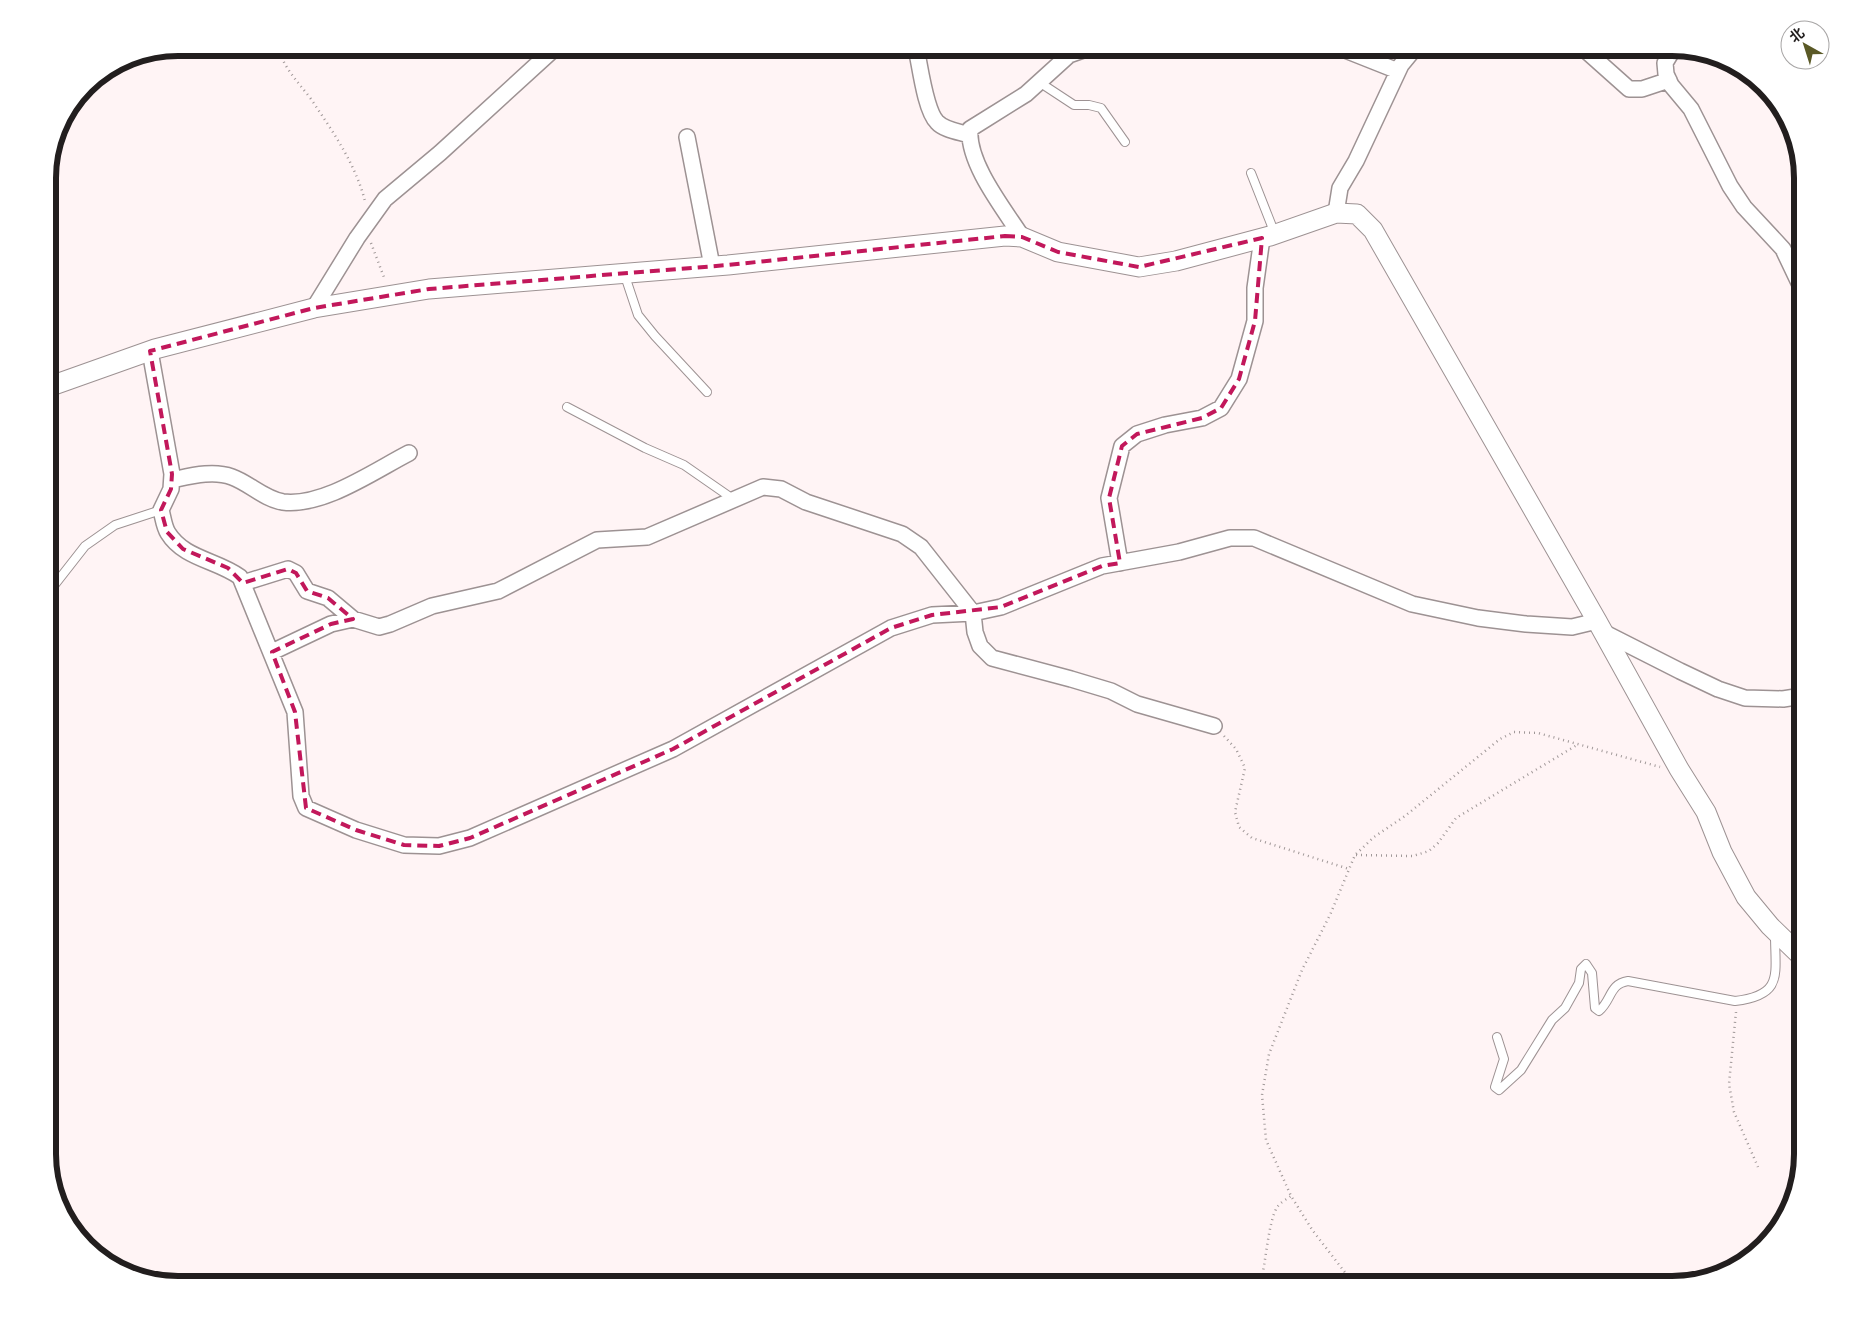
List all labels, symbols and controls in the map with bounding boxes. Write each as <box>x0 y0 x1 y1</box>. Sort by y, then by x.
north arrow <box>1780 20 1830 70</box>
text: 北 <box>1786 23 1808 46</box>

